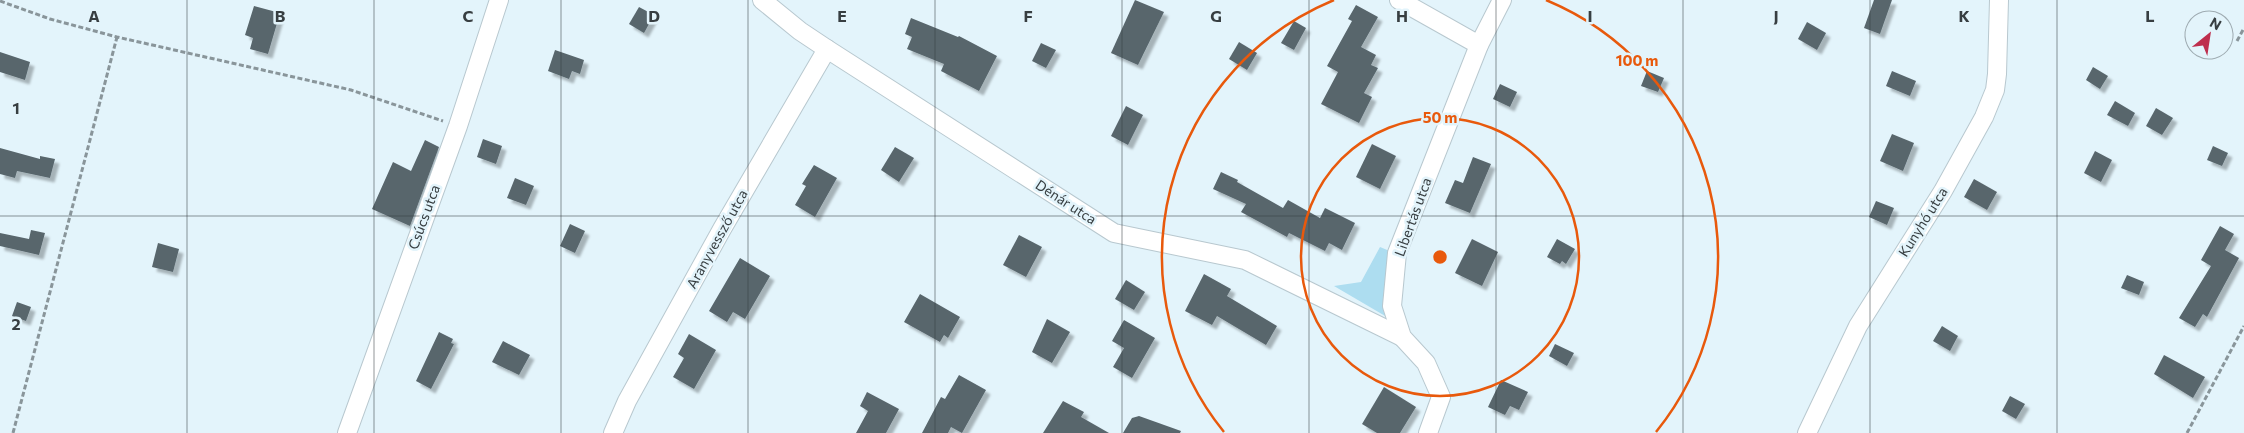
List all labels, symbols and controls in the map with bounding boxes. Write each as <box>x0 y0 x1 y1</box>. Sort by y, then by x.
text: A <box>88 6 100 25</box>
text: B <box>275 6 286 25</box>
text: C <box>463 6 474 25</box>
text: D <box>648 6 660 25</box>
text: E <box>837 6 847 25</box>
text: F <box>1023 6 1033 25</box>
text: G <box>1210 6 1222 25</box>
text: H <box>1396 6 1408 25</box>
text: I <box>1587 6 1593 25</box>
text: J <box>1773 6 1779 25</box>
text: K <box>1958 6 1970 25</box>
text: L <box>2145 6 2155 25</box>
north arrow <box>2184 10 2234 60</box>
text: N <box>2207 13 2225 33</box>
text: 100 m <box>1616 51 1658 69</box>
text: 1 <box>12 98 20 117</box>
text: 50 m <box>1423 108 1457 126</box>
street label: Libertás utca <box>1390 175 1435 259</box>
street label: Dénár utca <box>1033 176 1100 227</box>
street label: Csúcs utca <box>404 182 443 251</box>
street label: Kunyhó utca <box>1894 184 1951 260</box>
street label: Aranyvessző utca <box>682 186 751 291</box>
centre of rings <box>1431 248 1449 266</box>
text: 2 <box>11 314 21 333</box>

